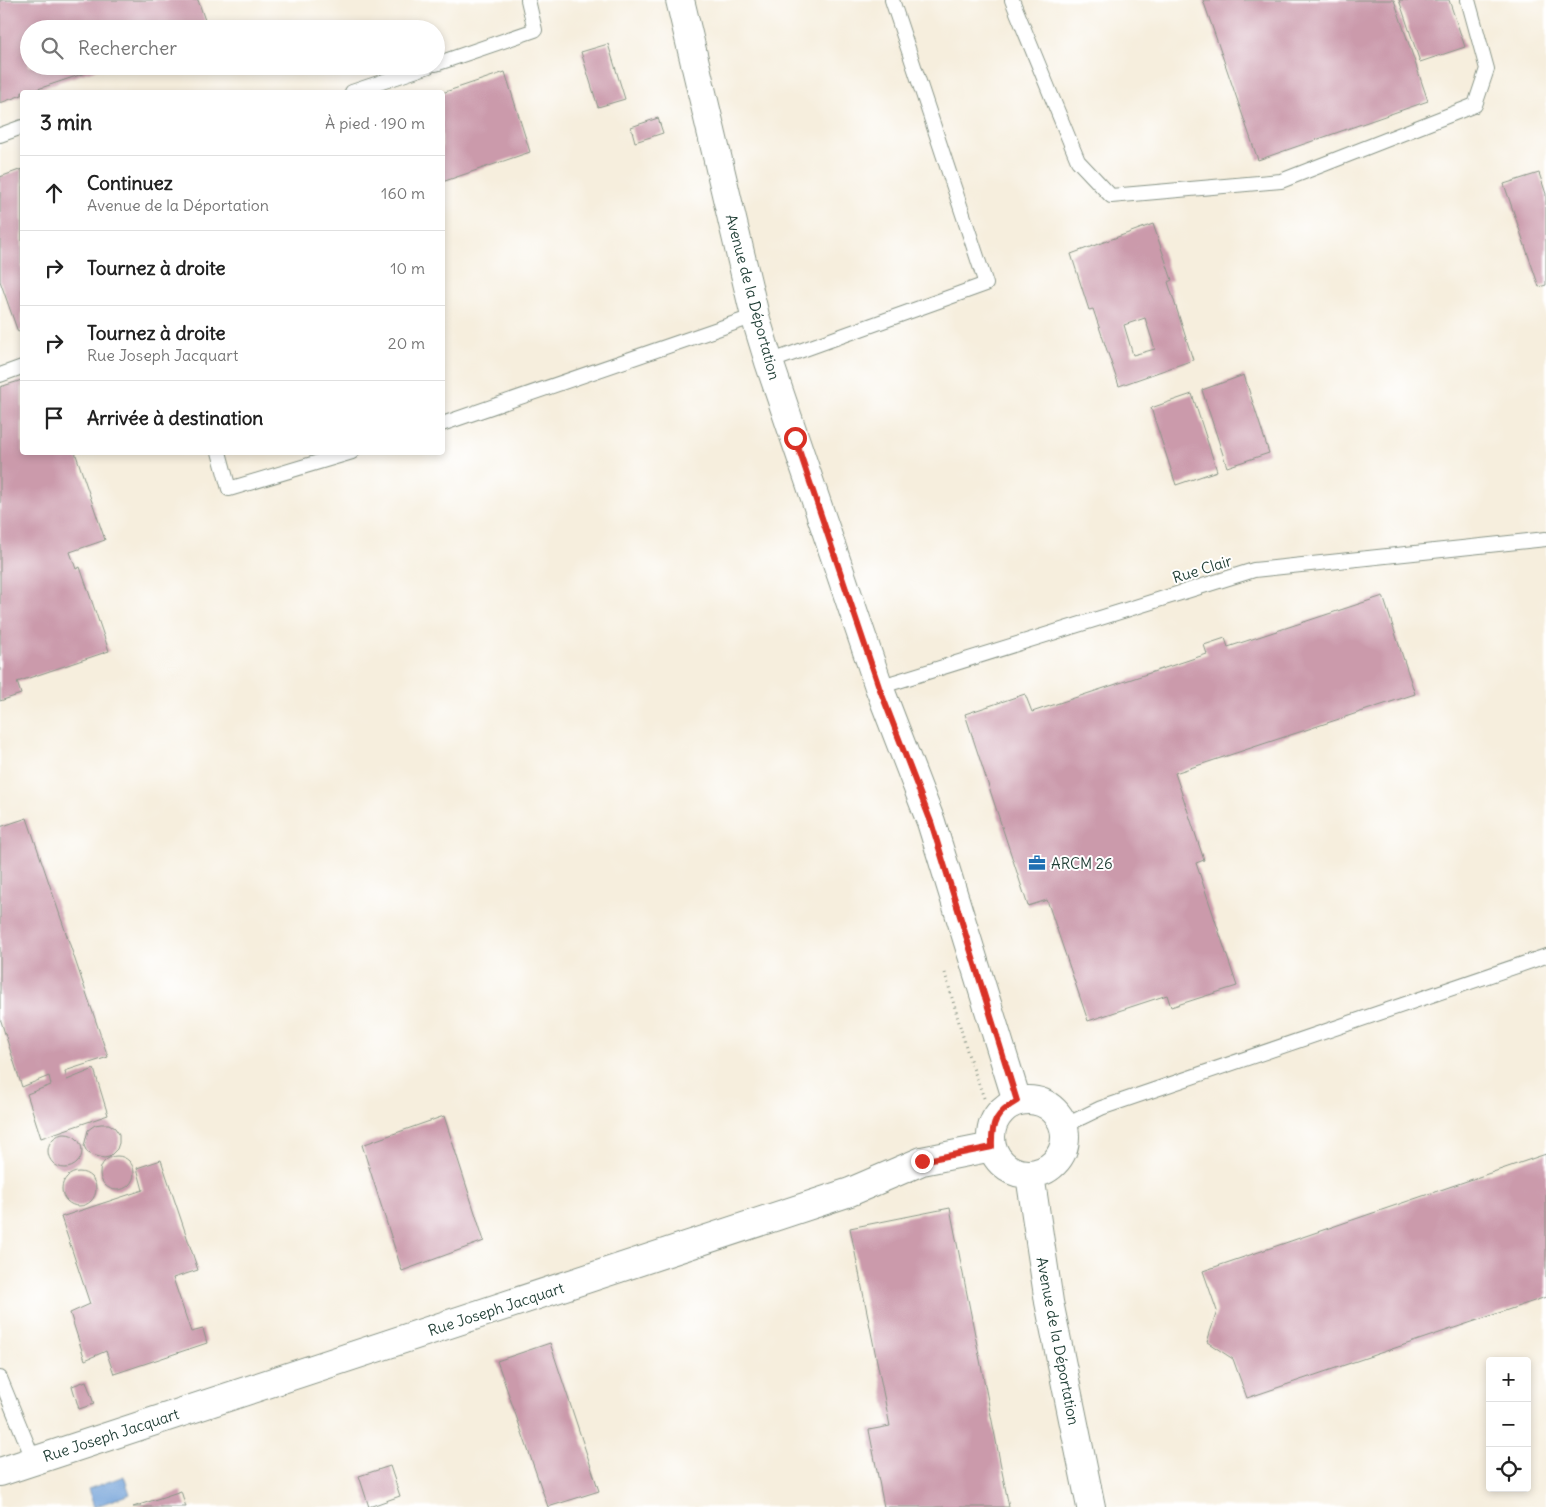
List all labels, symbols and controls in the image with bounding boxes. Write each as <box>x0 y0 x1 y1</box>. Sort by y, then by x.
search box <box>20 20 445 75</box>
icon: search <box>38 34 66 62</box>
text: Rechercher <box>78 36 177 60</box>
text: 3 min <box>40 109 92 136</box>
text: À pied · 190 m <box>325 113 425 133</box>
text: Continuez <box>87 171 173 195</box>
icon: ahead <box>40 179 68 207</box>
text: 160 m <box>381 183 425 203</box>
text: Avenue de la Déportation <box>87 195 269 215</box>
street label: Avenue de la Déportation <box>722 212 784 382</box>
icon: right <box>40 254 68 282</box>
text: Tournez à droite <box>87 256 226 280</box>
text: 10 m <box>390 258 425 278</box>
text: Tournez à droite <box>87 321 226 345</box>
icon: right <box>40 329 68 357</box>
text: 20 m <box>388 333 425 353</box>
text: Rue Joseph Jacquart <box>87 345 238 365</box>
icon: arrive <box>40 404 68 432</box>
text: Arrivée à destination <box>87 406 263 430</box>
route start <box>784 427 807 450</box>
street label: Rue Clair <box>1170 551 1234 587</box>
office icon: ARCM 26 <box>1027 853 1047 873</box>
place label: ARCM 26 <box>1051 854 1113 873</box>
route end <box>911 1150 934 1173</box>
street label: Avenue de la Déportation <box>1032 1255 1084 1427</box>
street label: Rue Joseph Jacquart <box>426 1278 566 1340</box>
map controls <box>1486 1357 1531 1492</box>
button: + <box>1486 1357 1531 1402</box>
button: − <box>1486 1402 1531 1447</box>
street label: Rue Joseph Jacquart <box>41 1404 181 1466</box>
button: locate <box>1486 1447 1531 1492</box>

